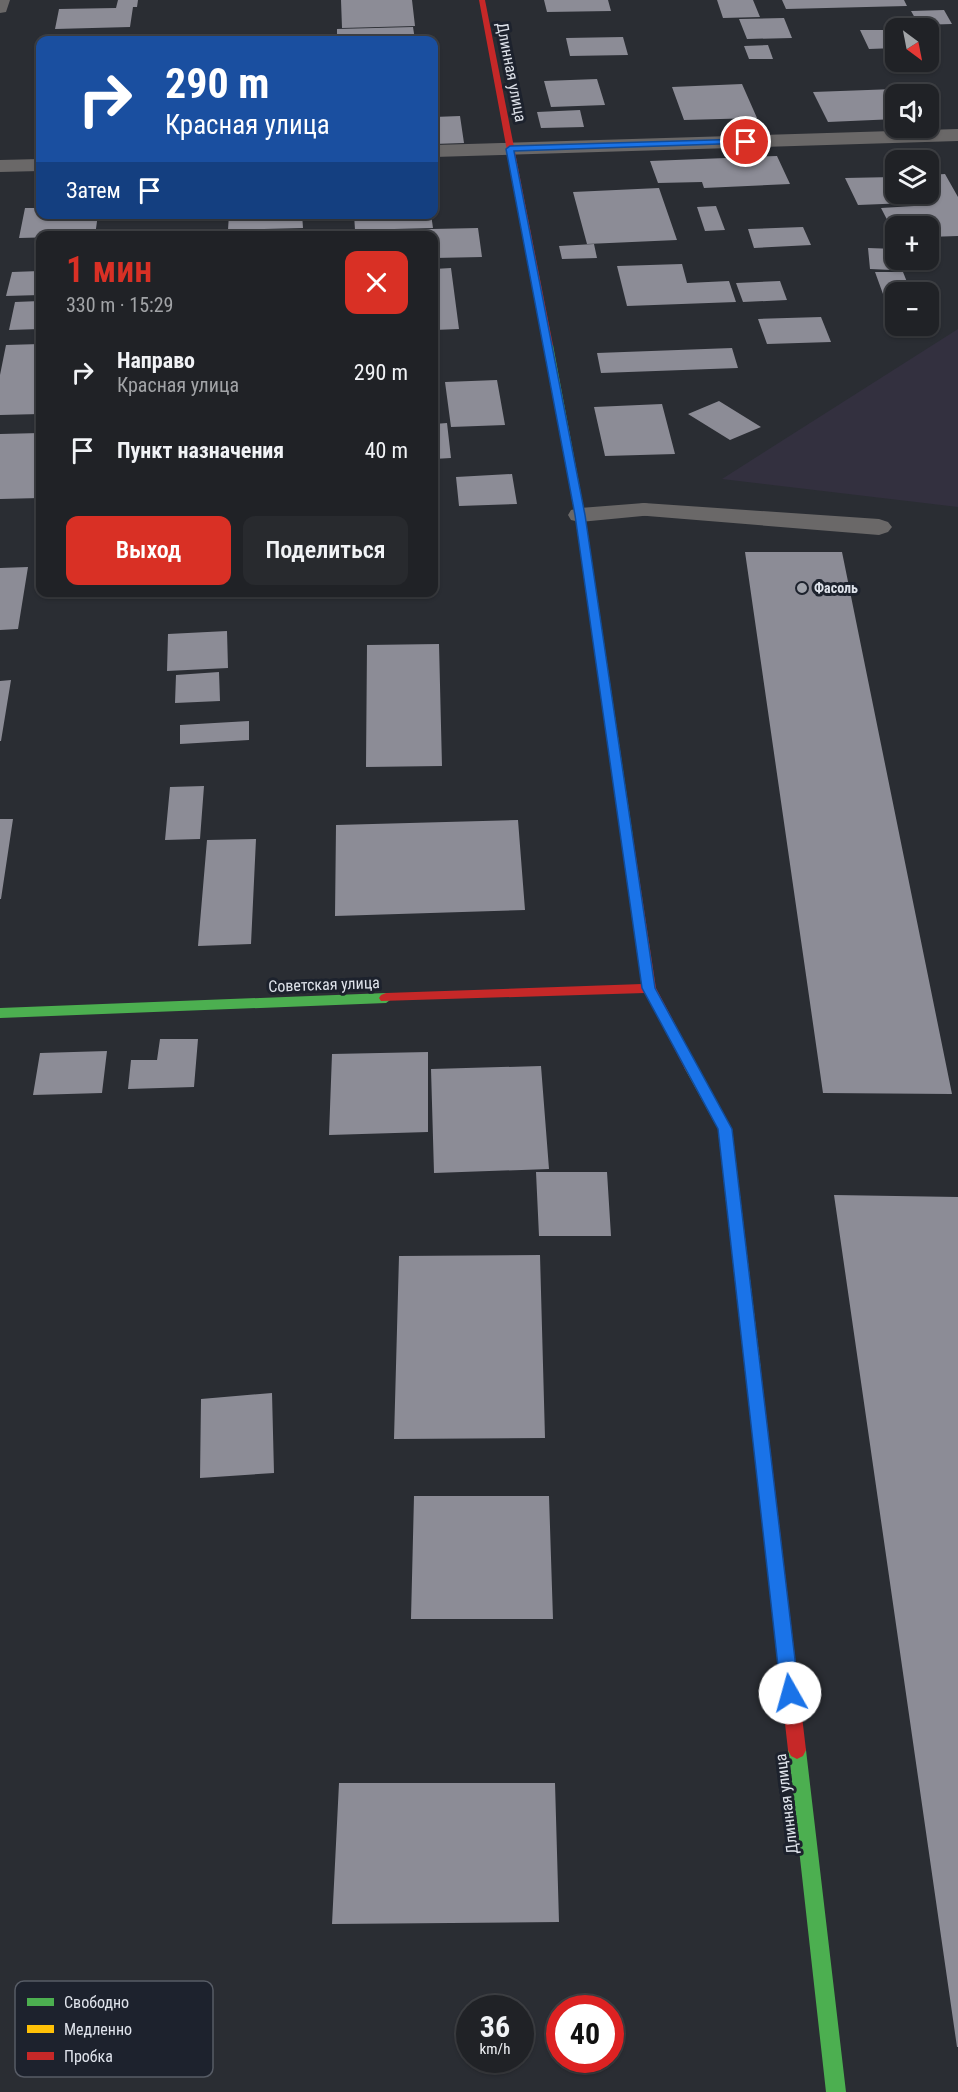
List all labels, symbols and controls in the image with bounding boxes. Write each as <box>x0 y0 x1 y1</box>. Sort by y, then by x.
north arrow <box>885 18 939 72</box>
map controls <box>885 18 939 336</box>
street label: Длинная улица <box>493 21 530 124</box>
text: 290 m <box>165 59 270 108</box>
icon: right <box>66 60 144 138</box>
button: sound <box>885 84 939 138</box>
text: Красная улица <box>165 109 330 141</box>
pin <box>720 116 771 167</box>
icon: arrive <box>729 125 762 158</box>
button: layers <box>885 150 939 204</box>
icon: arrive <box>133 174 166 207</box>
text: Затем <box>66 178 121 203</box>
button: + <box>885 216 939 270</box>
text: 1 мин <box>66 249 152 291</box>
button: close <box>345 251 408 314</box>
button: − <box>885 282 939 336</box>
text: 330 m · 15:29 <box>66 293 173 317</box>
text: Направо <box>117 348 195 373</box>
icon: right <box>66 356 99 389</box>
text: 290 m <box>354 360 408 385</box>
text: Красная улица <box>117 373 239 397</box>
icon: arrive <box>66 434 99 467</box>
text: Пункт назначения <box>117 438 284 463</box>
text: 40 m <box>365 438 408 463</box>
button: Выход <box>66 516 231 585</box>
button: Поделиться <box>243 516 408 585</box>
place label: Фасоль <box>814 580 858 596</box>
marker: Фасоль <box>795 581 809 595</box>
street label: Советская улица <box>268 973 380 996</box>
position arrow <box>758 1661 822 1725</box>
street label: Длинная улица <box>771 1753 802 1855</box>
legend <box>15 1981 213 2077</box>
text: Свободно <box>64 1993 129 2012</box>
speed limit sign: 40 <box>546 1995 624 2073</box>
text: 36 <box>480 2009 510 2044</box>
text: Медленно <box>64 2020 132 2039</box>
text: km/h <box>480 2040 510 2058</box>
text: Пробка <box>64 2047 113 2066</box>

